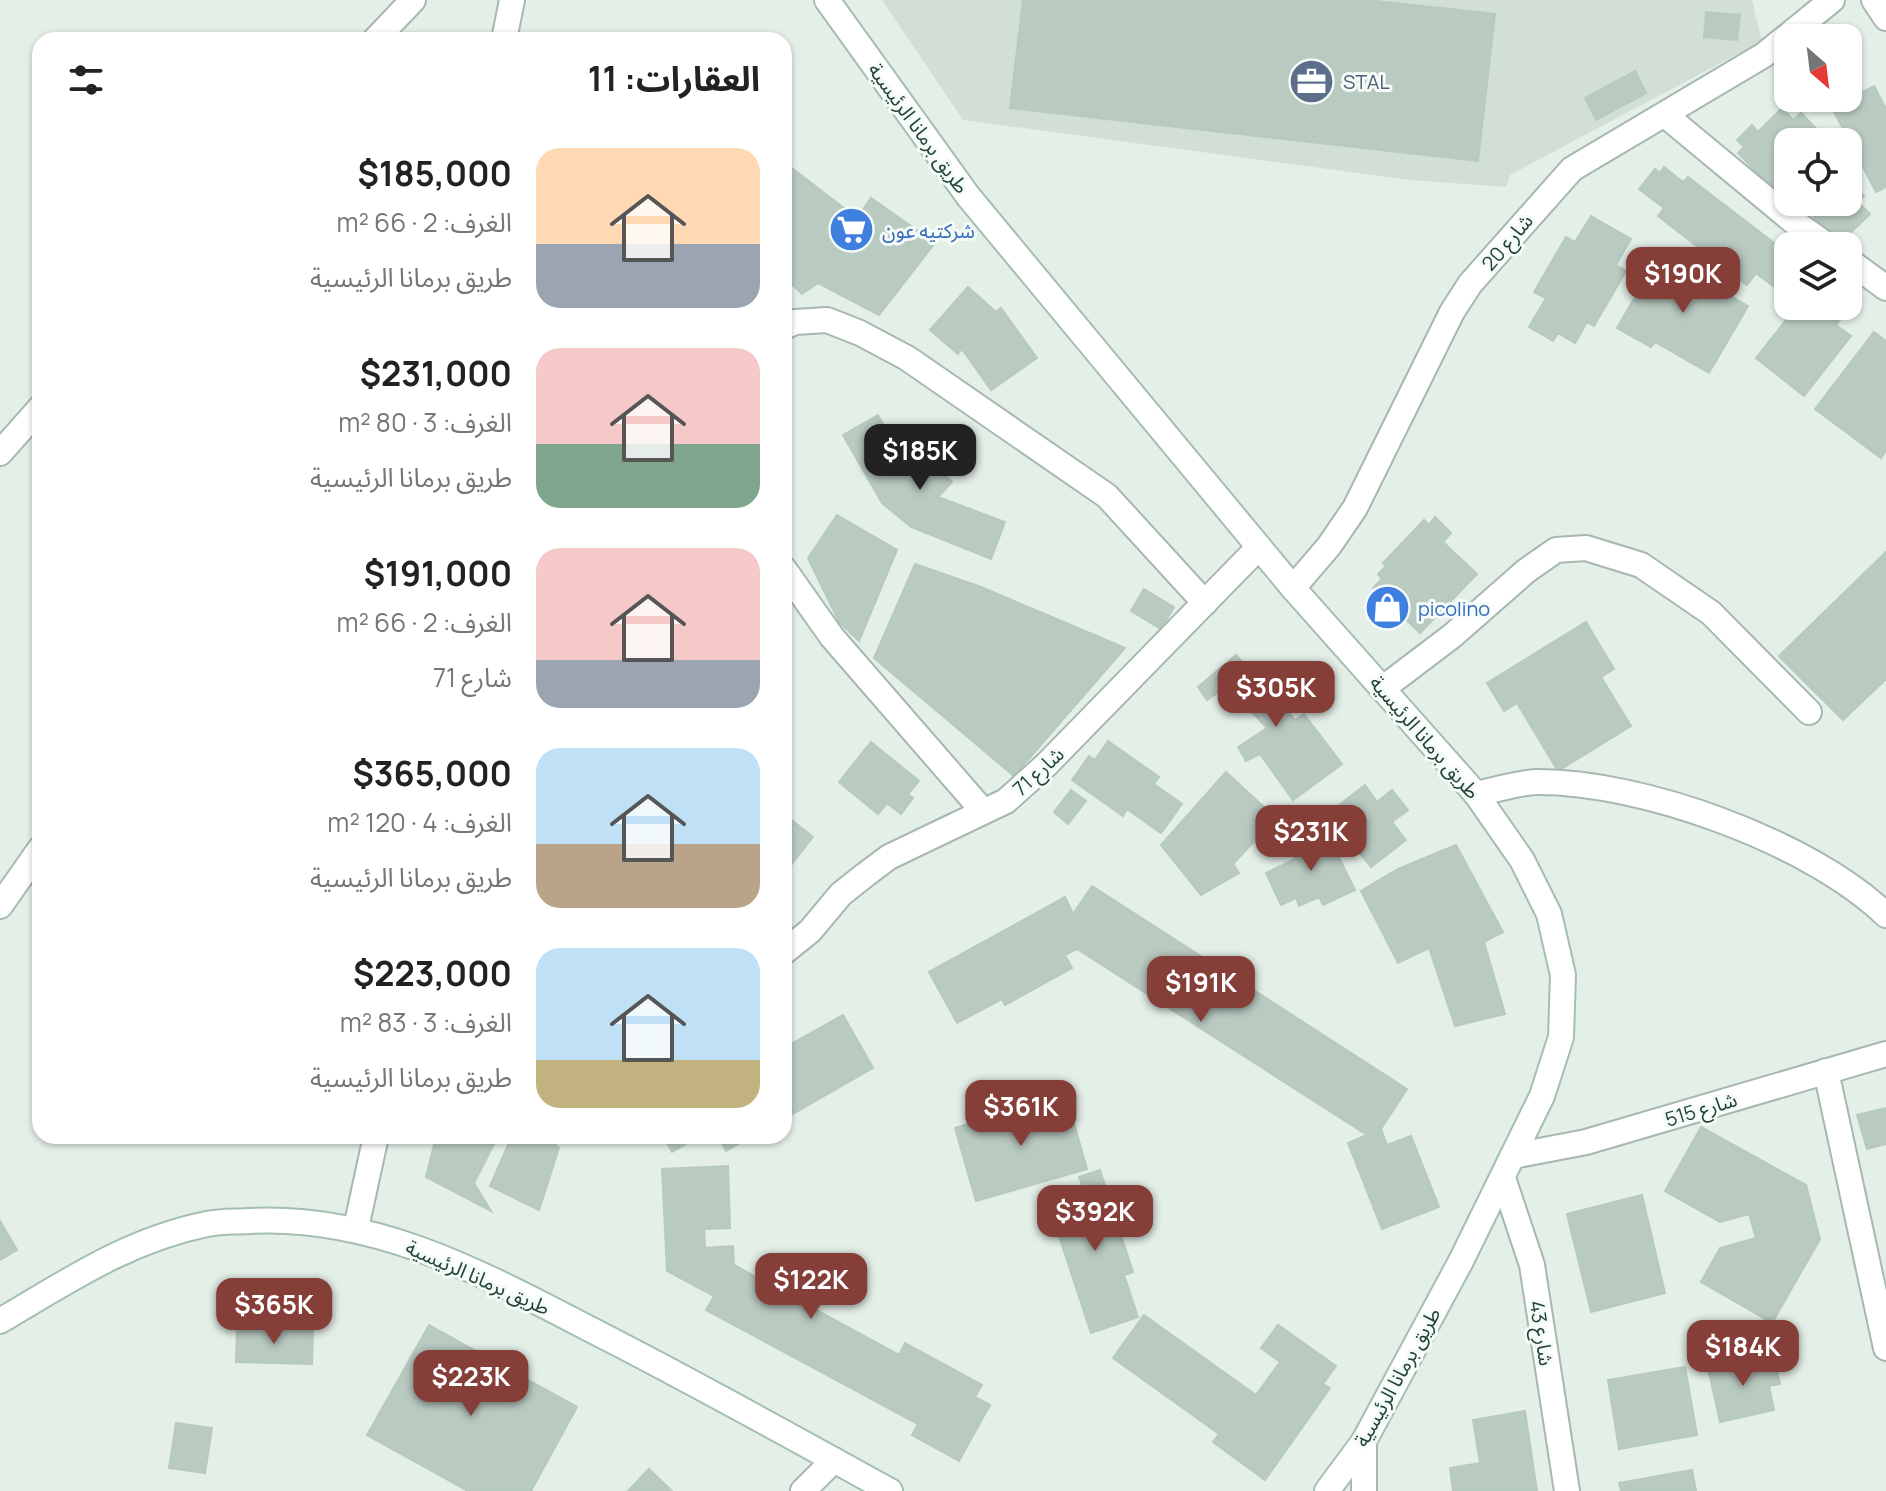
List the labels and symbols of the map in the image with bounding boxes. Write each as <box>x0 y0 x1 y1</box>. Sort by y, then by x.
north arrow <box>1774 24 1862 112</box>
street label: طريق برمانا الرئيسية <box>862 57 976 199</box>
office icon: STAL <box>1288 57 1336 105</box>
place label: STAL <box>1343 68 1390 95</box>
supermarket icon: شركتيه عون <box>827 206 875 254</box>
street label: شارع 20 <box>1475 208 1540 277</box>
place label: شركتيه عون <box>882 217 975 244</box>
pin: $190K <box>1627 247 1739 315</box>
pin: $185K <box>864 424 976 492</box>
shop icon: picolino <box>1363 584 1411 632</box>
place label: picolino <box>1418 595 1490 622</box>
pin: $305K <box>1220 661 1332 729</box>
street label: طريق برمانا الرئيسية <box>1364 670 1486 804</box>
street label: شارع 71 <box>1007 740 1071 803</box>
pin: $231K <box>1255 805 1367 873</box>
pin: $191K <box>1145 956 1257 1024</box>
pin: $361K <box>965 1080 1077 1148</box>
street label: شارع 515 <box>1662 1085 1741 1135</box>
pin: $392K <box>1039 1185 1151 1253</box>
street label: طريق برمانا الرئيسية <box>402 1233 554 1321</box>
pin: $122K <box>755 1253 867 1321</box>
pin: $365K <box>218 1278 330 1346</box>
street label: شارع 43 <box>1522 1298 1560 1368</box>
street label: طريق برمانا الرئيسية <box>1348 1303 1446 1451</box>
pin: $184K <box>1687 1320 1799 1388</box>
pin: $223K <box>415 1350 527 1418</box>

